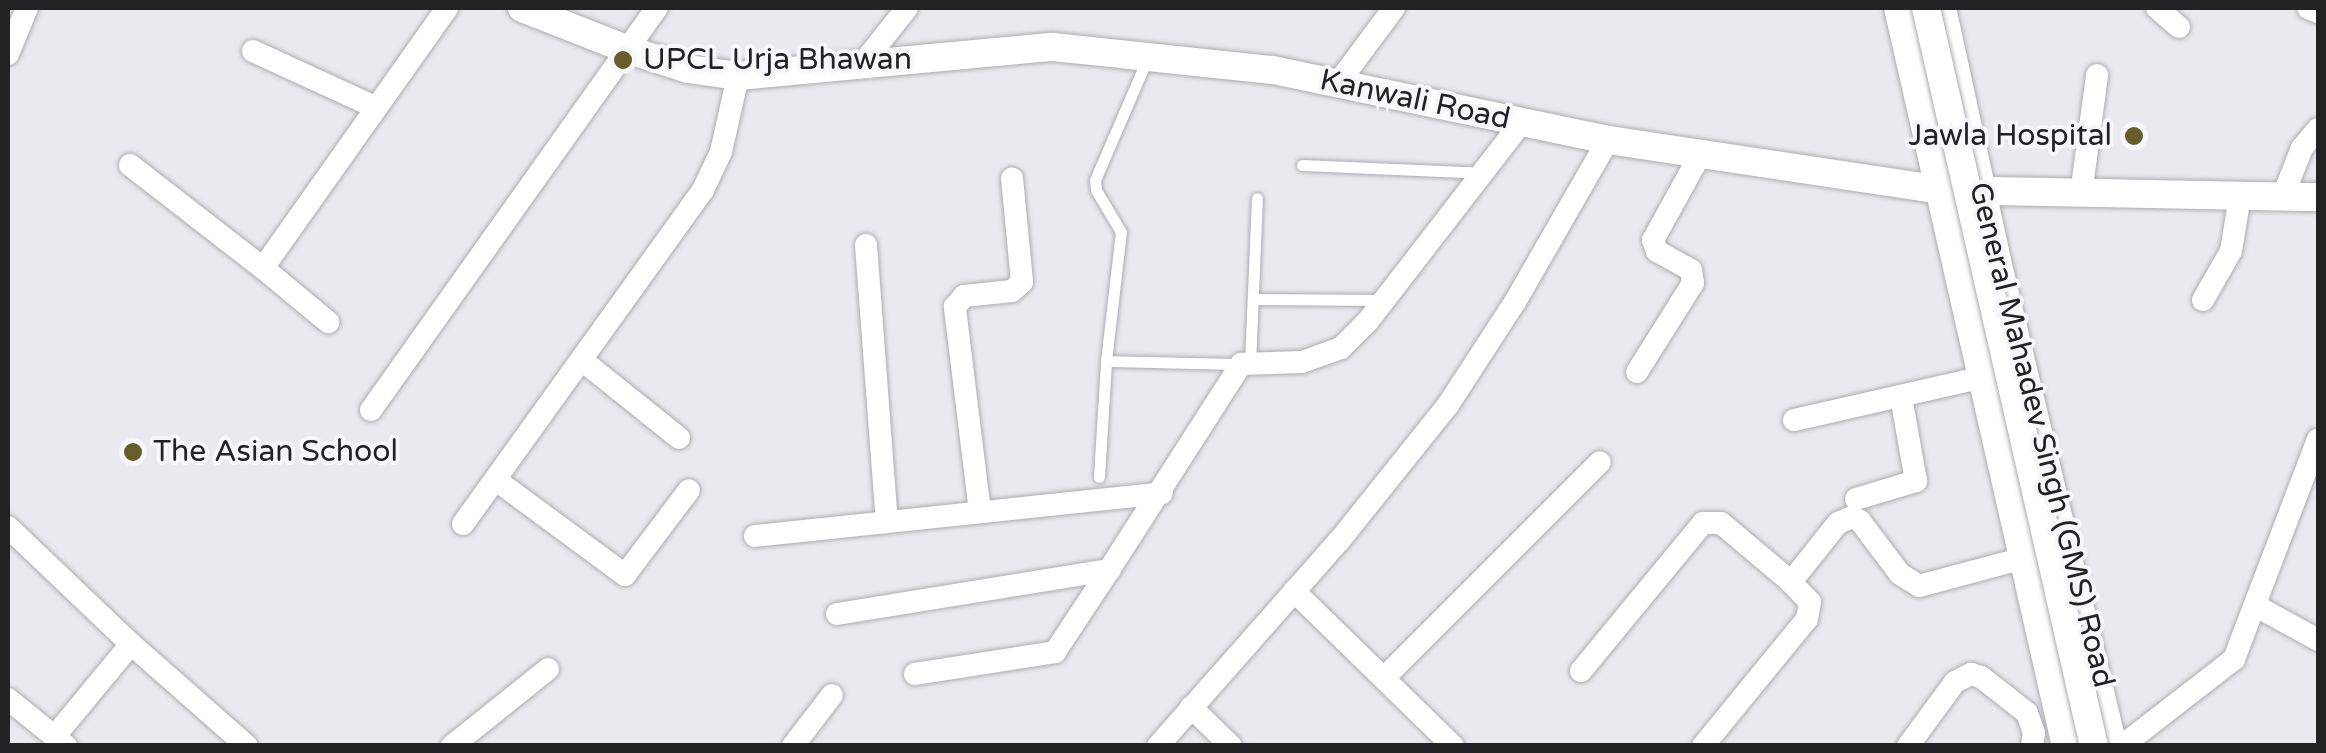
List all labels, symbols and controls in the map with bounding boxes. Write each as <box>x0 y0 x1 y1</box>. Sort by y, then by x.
place label: UPCL Urja Bhawan <box>643 42 912 78</box>
marker: UPCL Urja Bhawan <box>612 49 634 71</box>
street label: Kanwali Road <box>1317 62 1513 138</box>
place label: Jawla Hospital <box>1908 118 2112 154</box>
marker: Jawla Hospital <box>2121 123 2147 149</box>
street label: General Mahadev Singh (GMS) Road <box>1961 179 2121 691</box>
place label: The Asian School <box>153 434 398 470</box>
marker: The Asian School <box>122 441 144 463</box>

